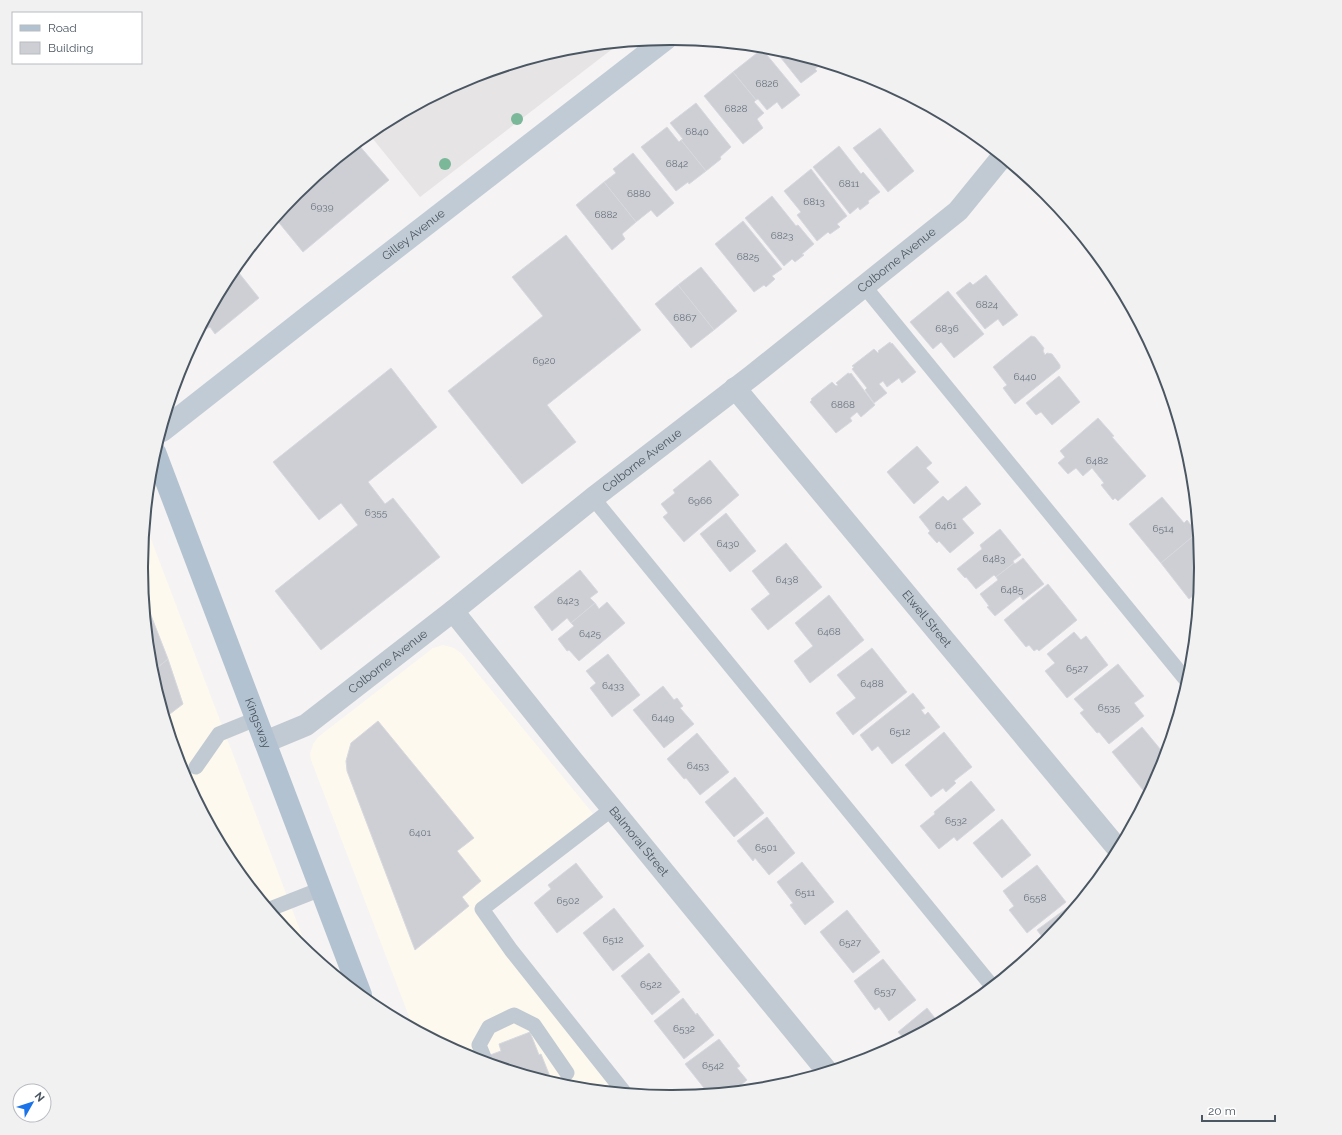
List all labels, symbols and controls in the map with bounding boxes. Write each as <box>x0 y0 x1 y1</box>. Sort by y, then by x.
legend <box>12 12 142 64</box>
text: Road <box>48 21 77 35</box>
text: Building <box>48 41 94 55</box>
house number: 6826 <box>755 78 779 89</box>
house number: 6828 <box>724 103 748 114</box>
house number: 6840 <box>685 126 709 137</box>
house number: 6842 <box>666 158 688 169</box>
house number: 6811 <box>839 178 860 189</box>
house number: 6880 <box>627 188 651 199</box>
house number: 6813 <box>803 196 825 207</box>
house number: 6939 <box>310 201 334 212</box>
street label: Gilley Avenue <box>379 206 448 263</box>
house number: 6882 <box>594 209 618 220</box>
street label: Colborne Avenue <box>855 225 939 296</box>
house number: 6823 <box>771 230 793 241</box>
house number: 6825 <box>737 251 760 262</box>
house number: 6824 <box>976 299 999 310</box>
house number: 6867 <box>673 312 697 323</box>
house number: 6836 <box>935 323 959 334</box>
house number: 6920 <box>532 355 556 366</box>
house number: 6440 <box>1013 371 1037 382</box>
house number: 6868 <box>831 399 855 410</box>
street label: Colborne Avenue <box>599 426 684 495</box>
house number: 6482 <box>1086 455 1108 466</box>
house number: 6966 <box>688 495 712 506</box>
house number: 6355 <box>365 507 388 518</box>
house number: 6461 <box>935 520 958 531</box>
house number: 6514 <box>1152 523 1174 534</box>
house number: 6430 <box>717 538 739 549</box>
house number: 6483 <box>983 553 1005 564</box>
house number: 6438 <box>776 574 798 585</box>
house number: 6485 <box>1001 584 1024 595</box>
street label: Elwell Street <box>899 588 954 650</box>
house number: 6423 <box>557 595 579 606</box>
street label: Colborne Avenue <box>346 626 430 697</box>
house number: 6468 <box>817 626 841 637</box>
house number: 6425 <box>579 628 602 639</box>
house number: 6527 <box>1066 663 1089 674</box>
house number: 6488 <box>860 678 884 689</box>
house number: 6433 <box>602 680 624 691</box>
street label: Kingsway <box>242 696 274 751</box>
house number: 6535 <box>1098 702 1121 713</box>
house number: 6449 <box>652 712 675 723</box>
house number: 6512 <box>890 726 910 737</box>
house number: 6453 <box>687 760 709 771</box>
street label: Balmoral Street <box>606 804 672 879</box>
house number: 6532 <box>945 815 967 826</box>
house number: 6401 <box>409 827 432 838</box>
house number: 6501 <box>755 842 778 853</box>
house number: 6511 <box>795 887 816 898</box>
house number: 6558 <box>1024 892 1046 903</box>
house number: 6502 <box>557 895 579 906</box>
house number: 6512 <box>603 934 623 945</box>
house number: 6527 <box>839 937 862 948</box>
house number: 6522 <box>640 979 662 990</box>
house number: 6537 <box>874 986 897 997</box>
house number: 6532 <box>673 1023 695 1034</box>
house number: 6542 <box>702 1060 724 1071</box>
north arrow <box>12 1083 52 1123</box>
text: N <box>32 1090 47 1104</box>
scale bar <box>1202 1097 1275 1123</box>
text: 20 m <box>1208 1104 1236 1118</box>

